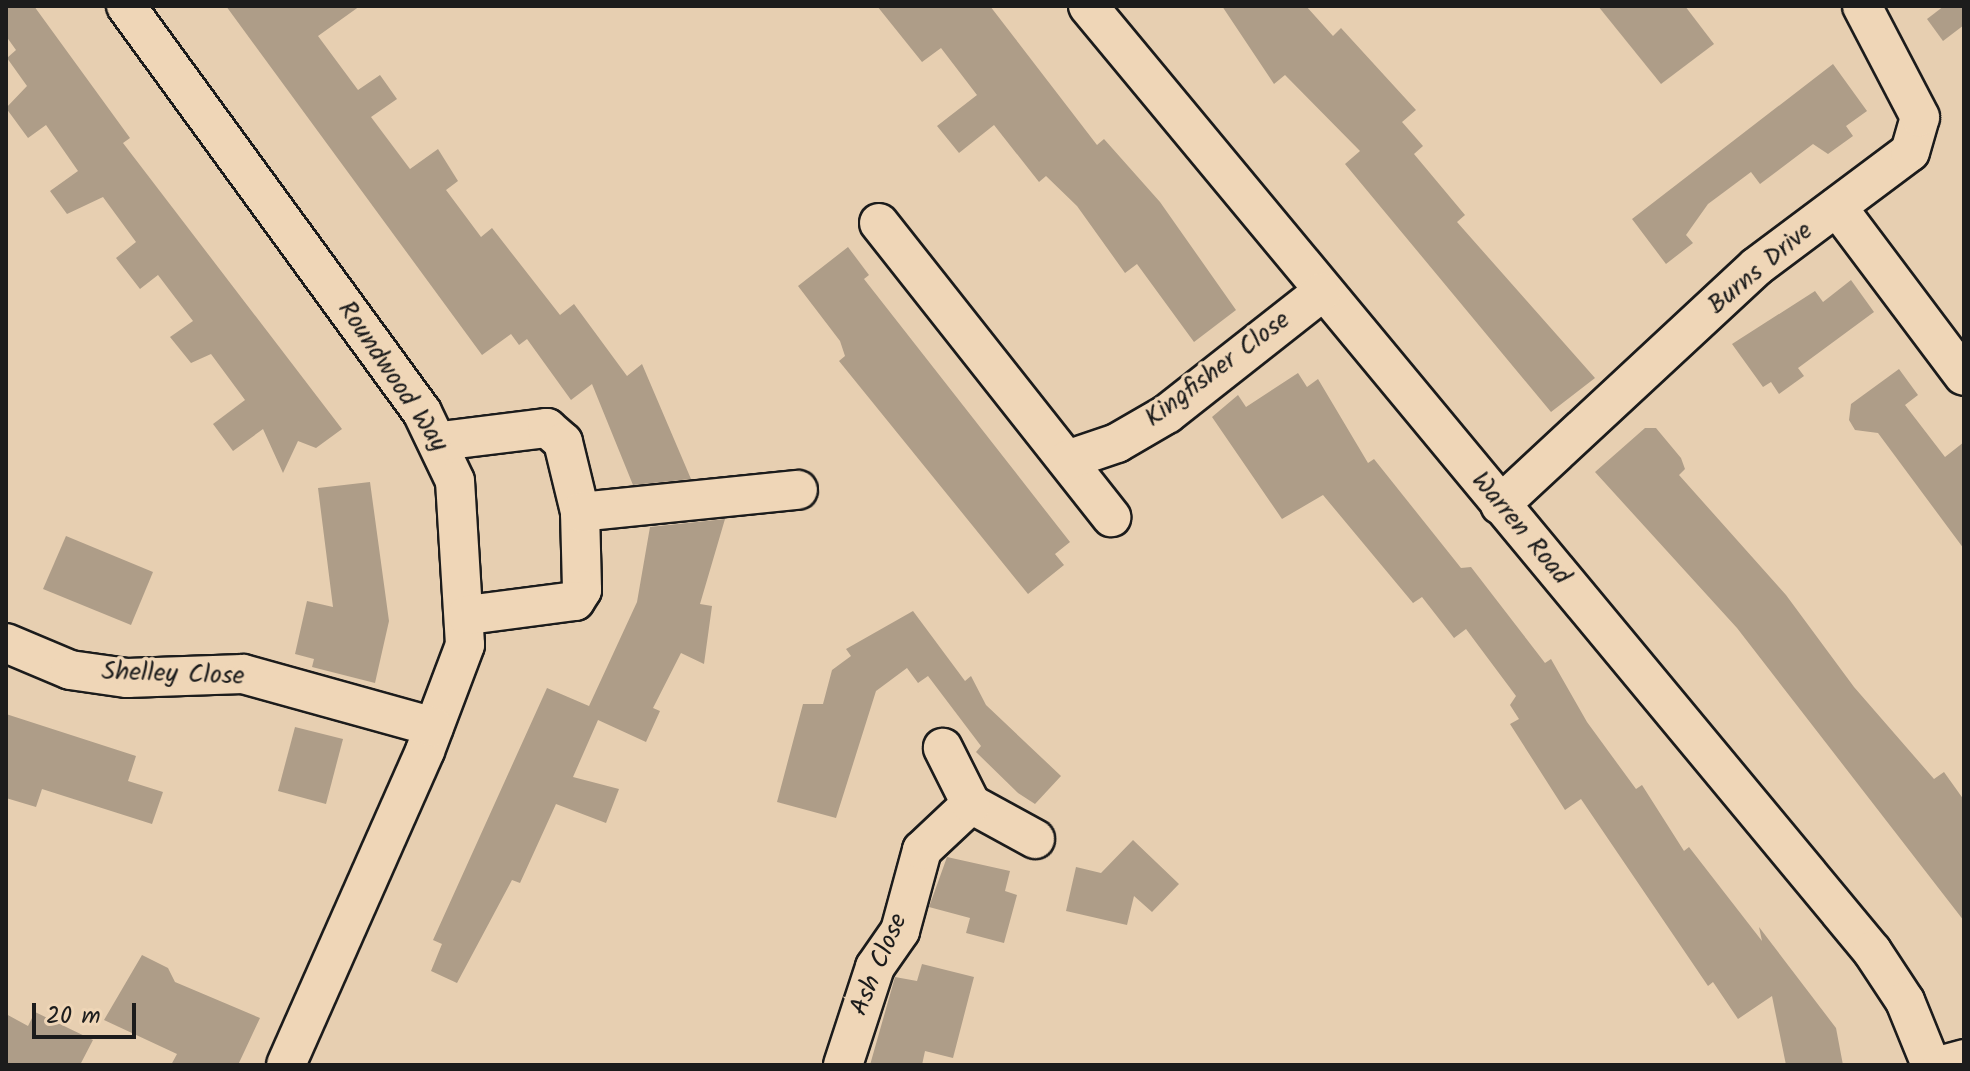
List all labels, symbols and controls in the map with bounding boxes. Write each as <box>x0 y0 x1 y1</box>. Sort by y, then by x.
street label: Burns Drive <box>1702 216 1820 322</box>
street label: Roundwood Way <box>330 296 454 458</box>
street label: Kingfisher Close <box>1139 305 1297 435</box>
street label: Warren Road <box>1464 466 1576 592</box>
street label: Shelley Close <box>101 657 245 693</box>
street label: Ash Close <box>845 909 915 1021</box>
scale bar <box>36 987 140 1037</box>
text: 20 m <box>46 997 101 1036</box>

